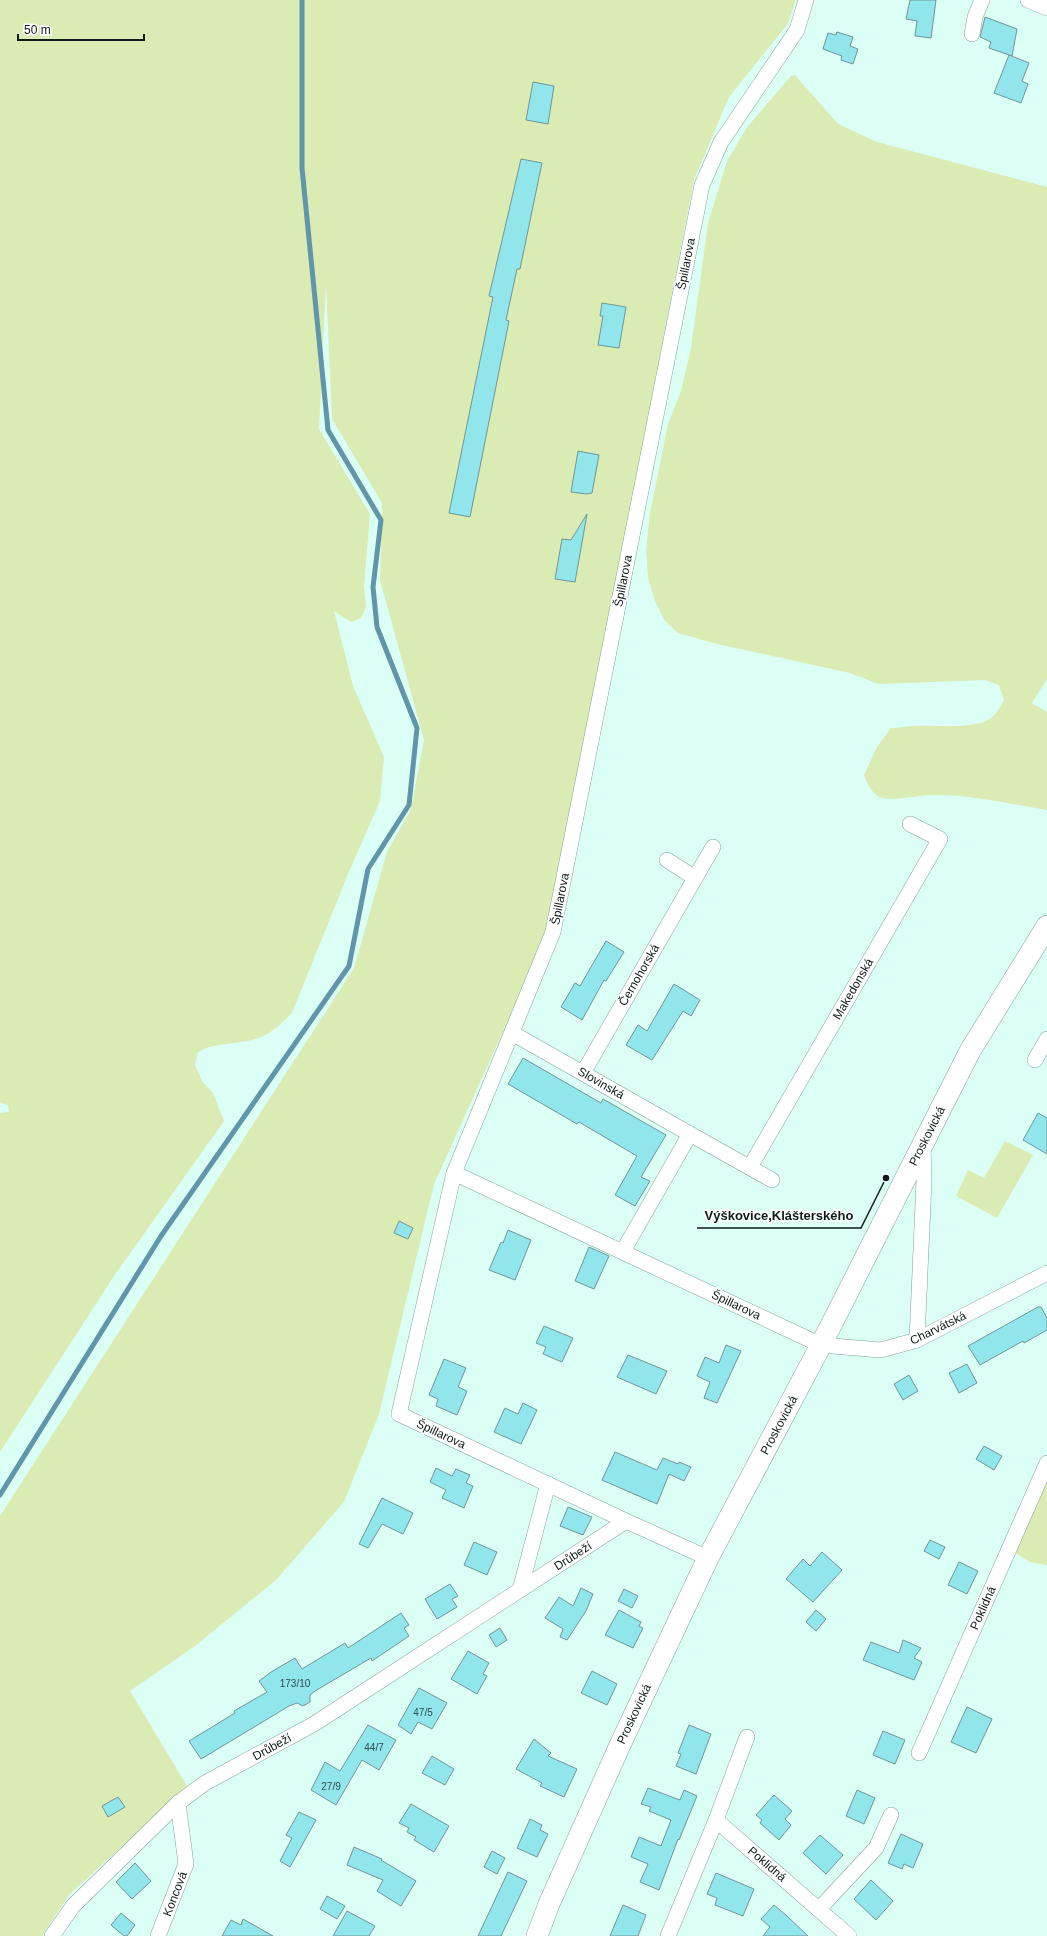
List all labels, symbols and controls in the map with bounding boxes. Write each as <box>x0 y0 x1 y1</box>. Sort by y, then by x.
scale bar <box>18 16 144 42</box>
text: 50 m <box>24 23 51 37</box>
street label: Špillarova <box>673 236 698 291</box>
street label: Špillarova <box>610 553 635 608</box>
street label: Špillarova <box>547 871 572 926</box>
street label: Černohorská <box>615 941 662 1008</box>
street label: Makedonská <box>830 956 876 1022</box>
street label: Slovinská <box>575 1064 627 1102</box>
street label: Proskovická <box>906 1104 948 1168</box>
callout: Výškovice,Klášterského <box>697 1203 861 1228</box>
text: Výškovice,Klášterského <box>705 1208 853 1223</box>
street label: Špillarova <box>709 1287 764 1323</box>
street label: Charvátská <box>908 1308 969 1348</box>
street label: Proskovická <box>758 1393 801 1457</box>
street label: Špillarova <box>414 1416 469 1452</box>
street label: Drůbeží <box>552 1538 595 1573</box>
street label: Poklidná <box>967 1584 999 1632</box>
house number: 173/10 <box>280 1678 311 1689</box>
street label: Proskovická <box>614 1681 654 1746</box>
house number: 47/5 <box>413 1707 433 1718</box>
street label: Drůbeží <box>250 1730 294 1763</box>
house number: 44/7 <box>364 1742 384 1753</box>
house number: 27/9 <box>321 1781 341 1792</box>
street label: Poklidná <box>745 1844 789 1885</box>
street label: Koncová <box>160 1869 190 1918</box>

